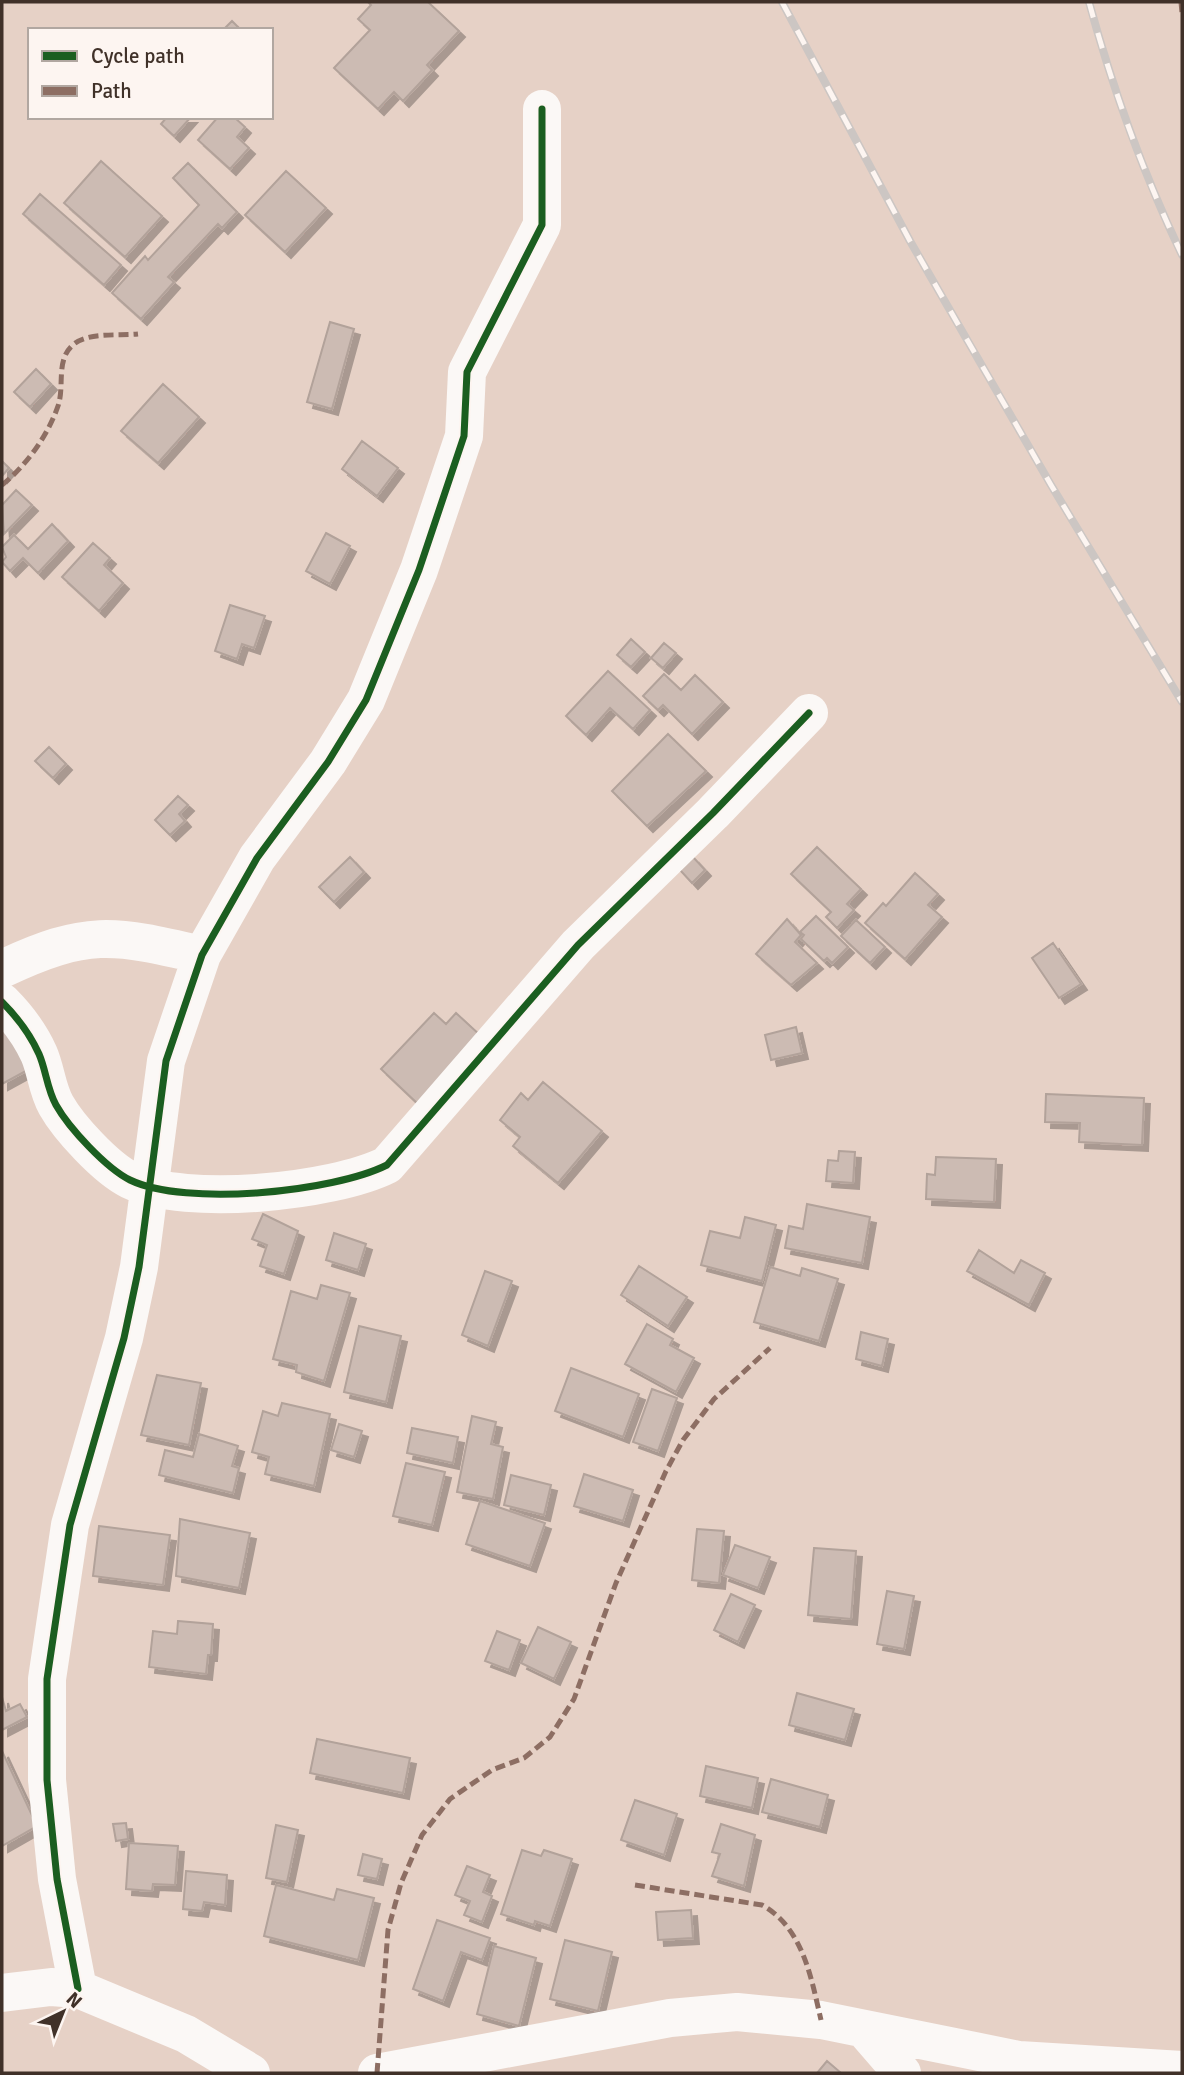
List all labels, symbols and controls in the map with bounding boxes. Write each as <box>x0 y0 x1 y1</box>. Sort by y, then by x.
legend <box>28 28 273 119</box>
text: Cycle path <box>91 43 185 69</box>
text: Path <box>91 78 132 104</box>
north arrow <box>28 1977 98 2047</box>
text: N <box>61 1987 87 2014</box>

